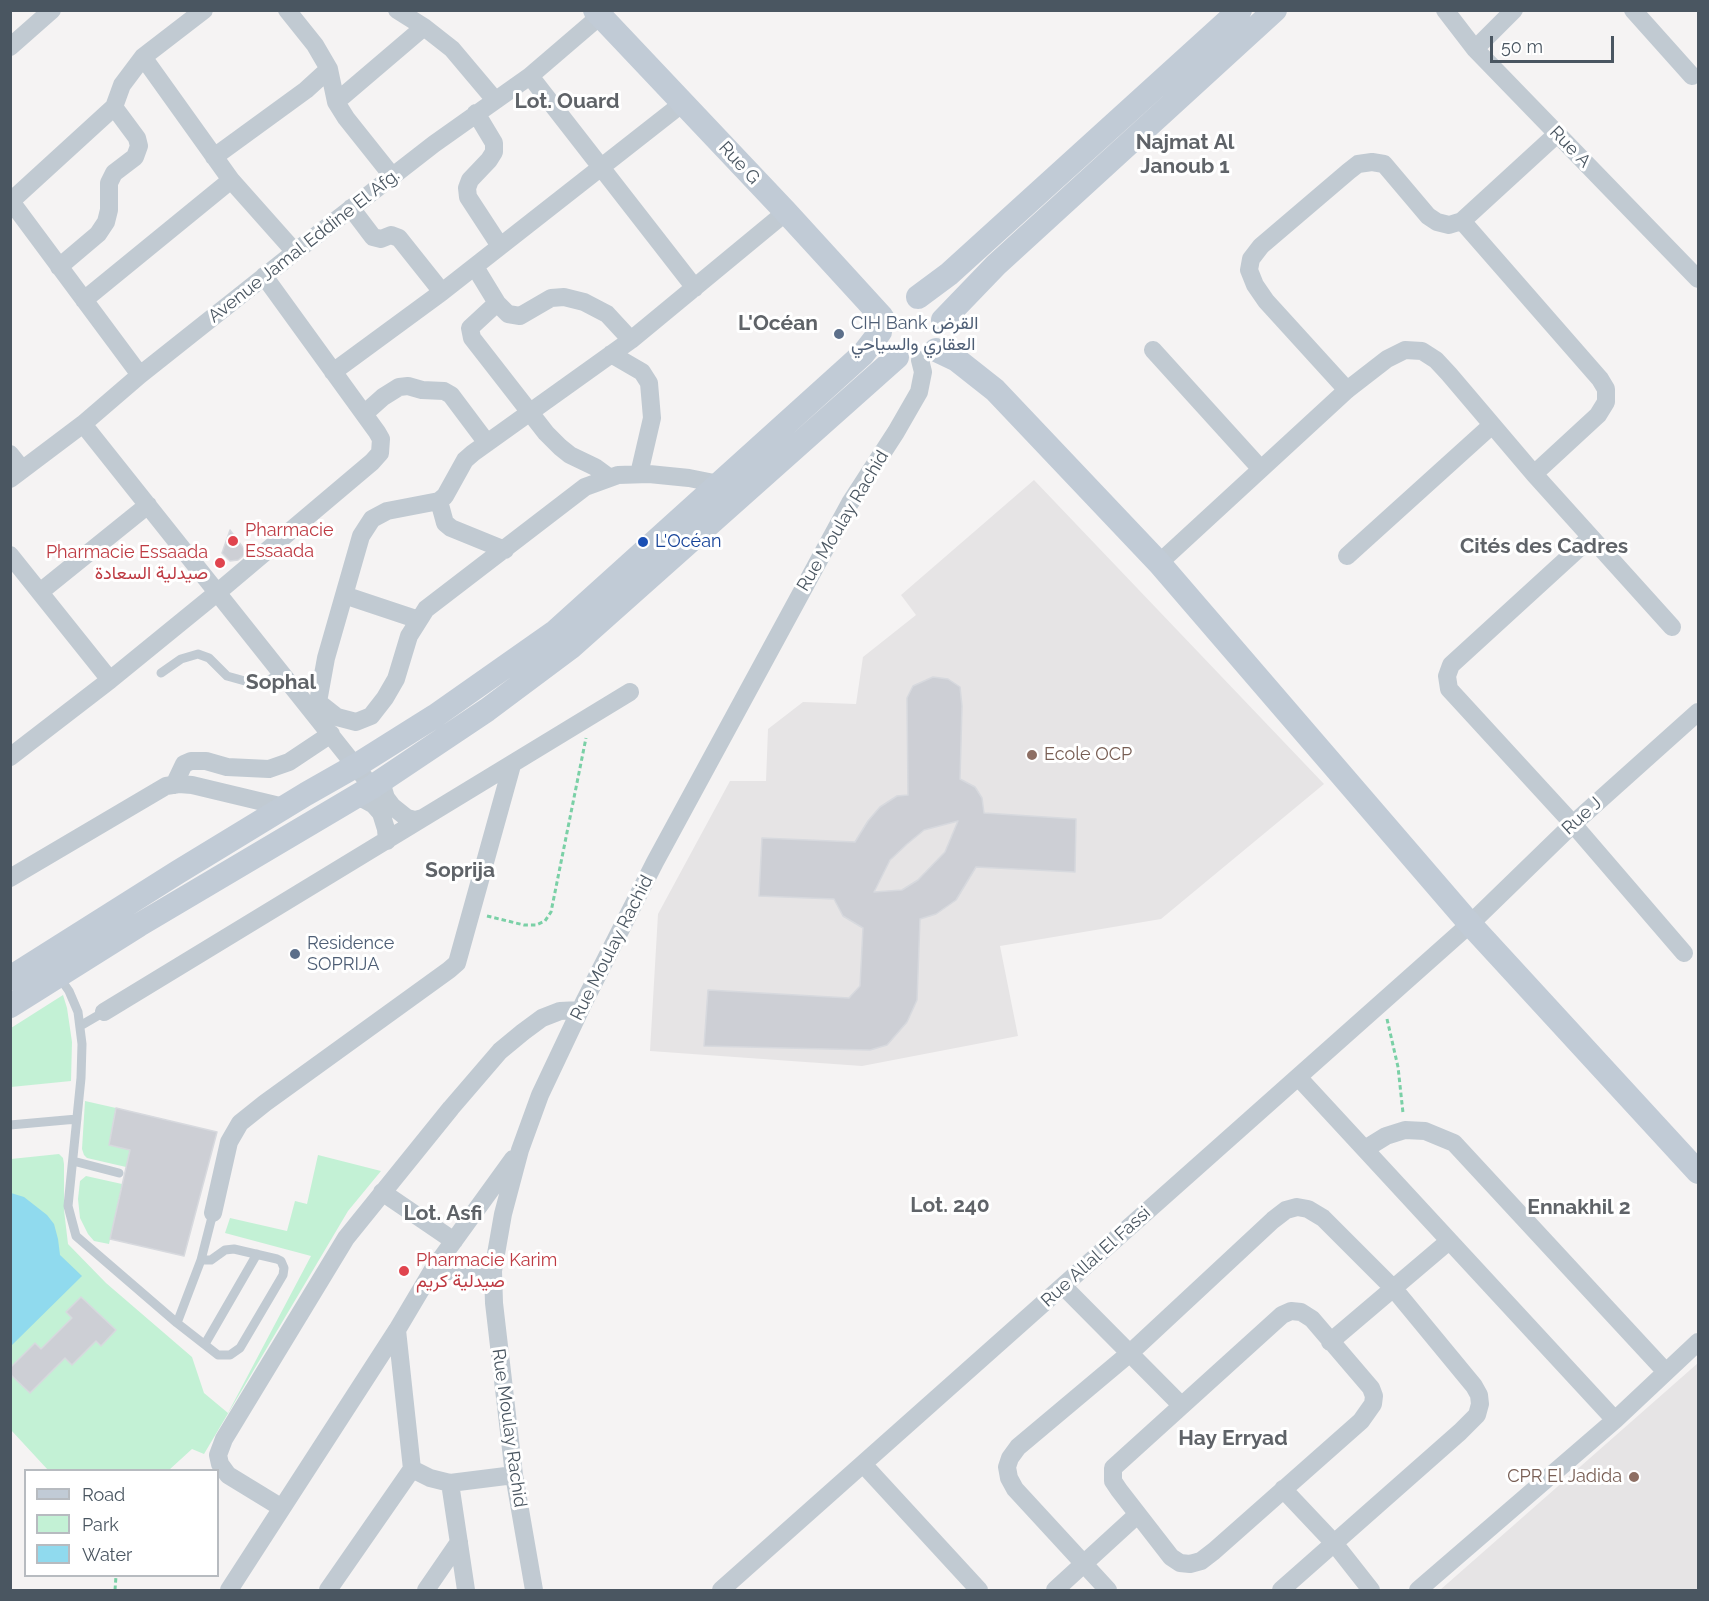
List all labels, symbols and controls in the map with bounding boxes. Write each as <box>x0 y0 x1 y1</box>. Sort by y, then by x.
scale bar <box>1493 24 1618 62</box>
text: 50 m <box>1501 36 1543 57</box>
district label: Lot. Ouard <box>514 89 620 115</box>
street label: Rue A <box>1545 122 1595 172</box>
district label: Najmat Al Janoub 1 <box>1136 130 1234 180</box>
street label: Rue G <box>714 137 764 189</box>
street label: Avenue Jamal Eddine El Afg. <box>204 164 404 328</box>
district label: L'Océan <box>738 311 818 337</box>
place label: CIH Bank القرض العقاري والسياحي <box>851 313 978 356</box>
marker: CIH Bank القرض العقاري والسياحي <box>832 327 846 341</box>
street label: Rue Moulay Rachid <box>792 447 894 595</box>
place label: Pharmacie Essaada <box>245 520 334 562</box>
place label: L'Océan <box>655 531 721 553</box>
marker: Pharmacie Essaada <box>226 534 240 548</box>
district label: Cités des Cadres <box>1460 534 1628 560</box>
marker: L'Océan <box>636 535 650 549</box>
place label: Pharmacie Essaada صيدلية السعادة <box>46 542 208 584</box>
marker: Pharmacie Essaada صيدلية السعادة <box>213 556 227 570</box>
district label: Sophal <box>246 670 316 696</box>
place label: Ecole OCP <box>1044 744 1132 766</box>
marker: Ecole OCP <box>1025 748 1039 762</box>
street label: Rue J <box>1558 793 1606 839</box>
district label: Soprija <box>425 858 495 884</box>
street label: Rue Moulay Rachid <box>566 872 658 1024</box>
place label: Residence SOPRIJA <box>307 933 394 976</box>
marker: Residence SOPRIJA <box>288 947 302 961</box>
district label: Lot. 240 <box>910 1193 990 1219</box>
district label: Ennakhil 2 <box>1527 1195 1631 1221</box>
district label: Lot. Asfi <box>404 1201 482 1227</box>
street label: Rue Allal El Fassi <box>1037 1202 1155 1312</box>
place label: Pharmacie Karim صيدلية كريم <box>416 1250 557 1292</box>
marker: Pharmacie Karim صيدلية كريم <box>397 1264 411 1278</box>
street label: Rue Moulay Rachid <box>487 1347 531 1509</box>
district label: Hay Erryad <box>1178 1426 1288 1452</box>
place label: CPR El Jadida <box>1507 1466 1622 1488</box>
legend <box>24 1469 219 1577</box>
marker: CPR El Jadida <box>1627 1470 1641 1484</box>
text: Road <box>82 1484 125 1505</box>
text: Park <box>82 1514 119 1535</box>
text: Water <box>82 1544 132 1565</box>

